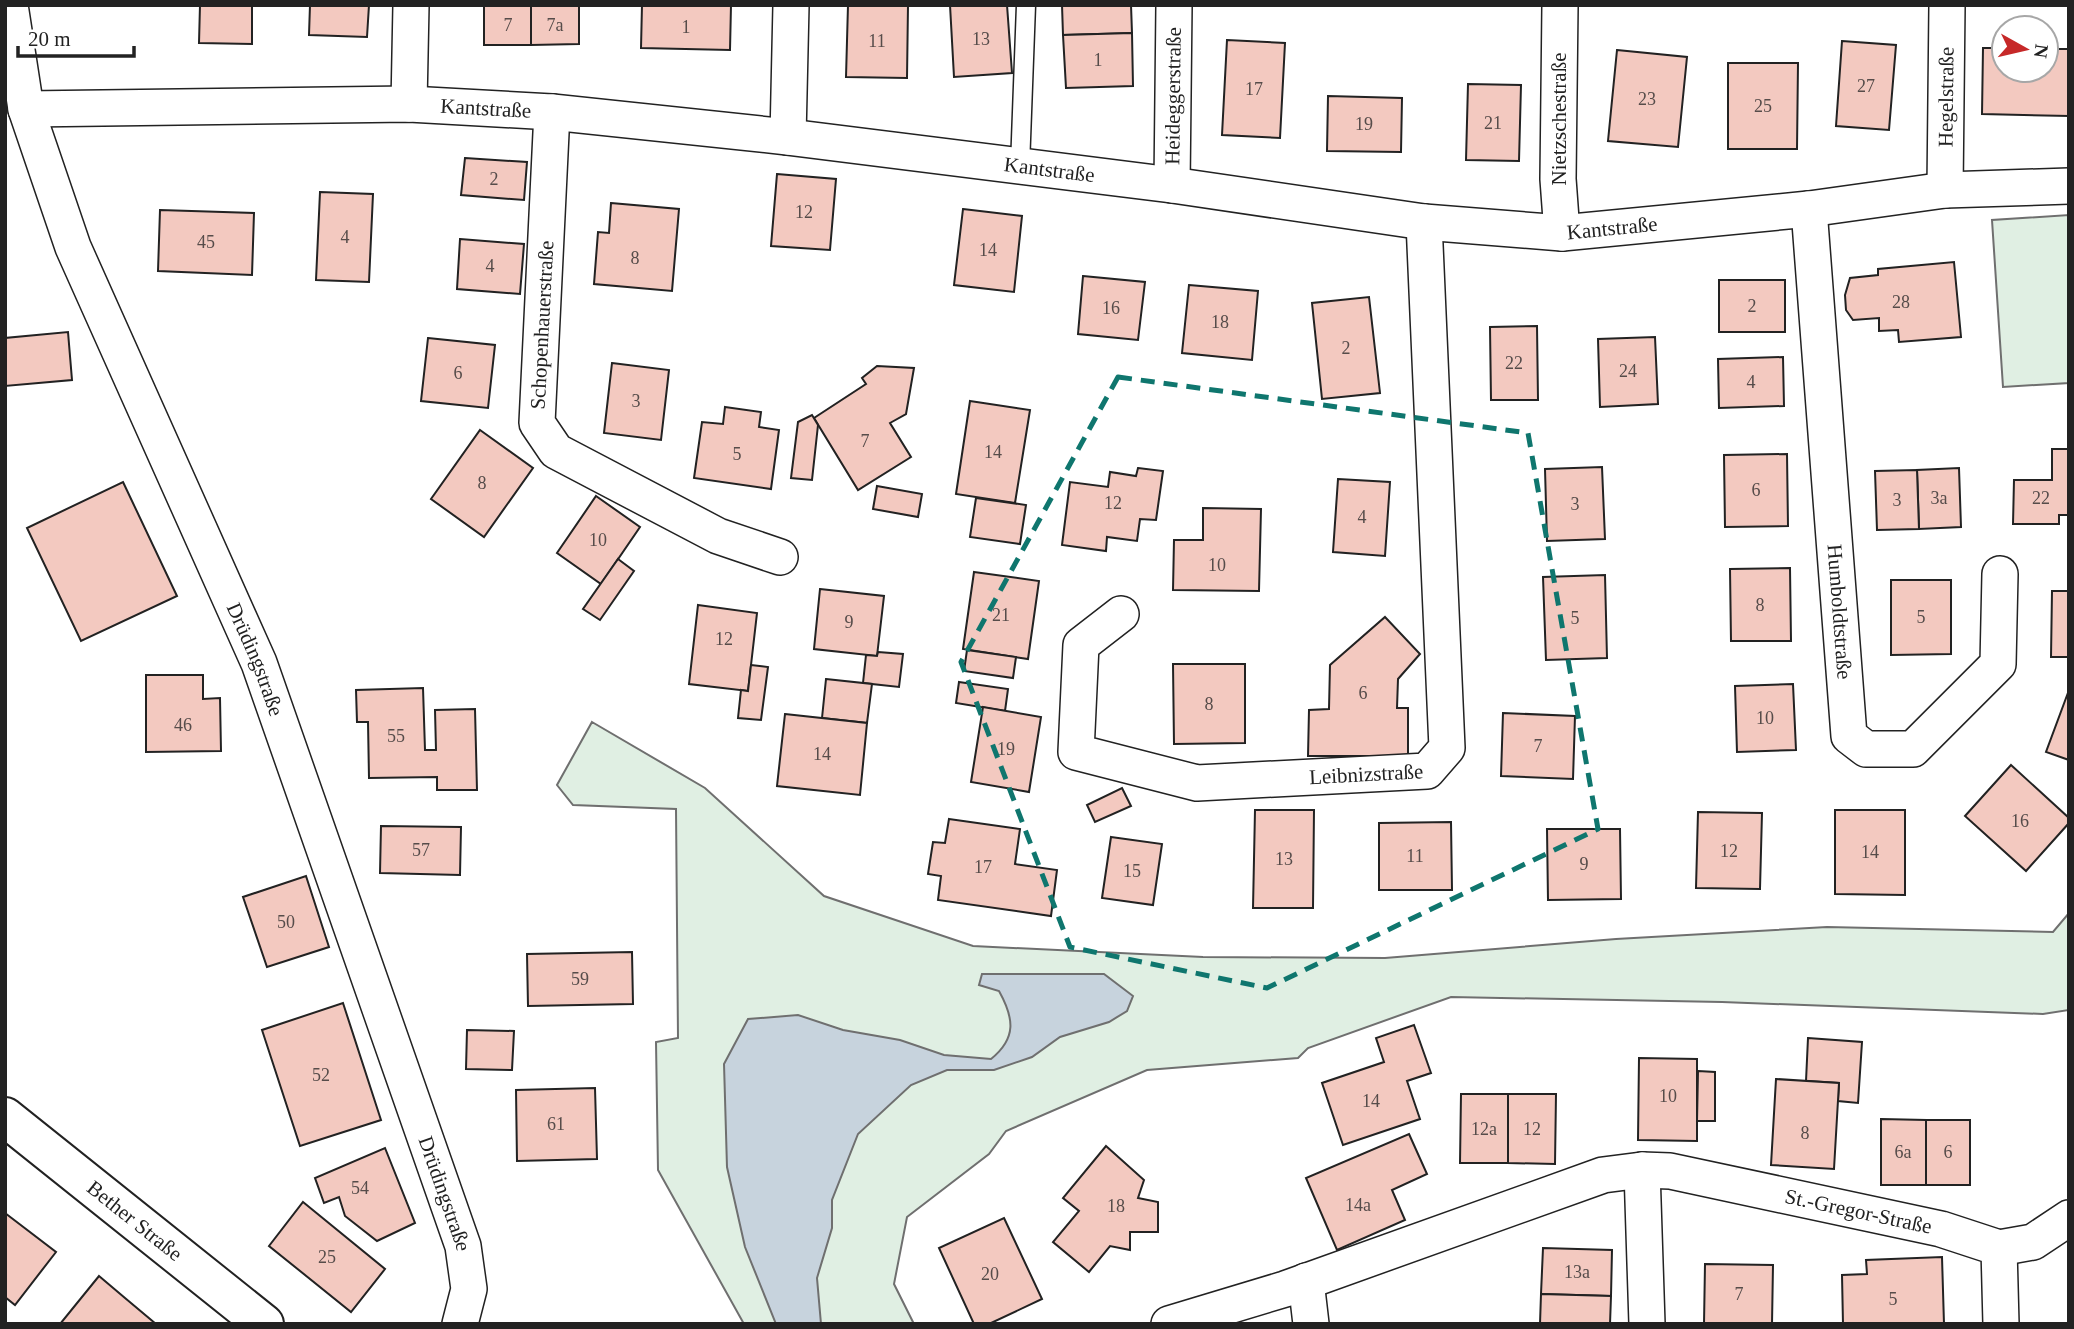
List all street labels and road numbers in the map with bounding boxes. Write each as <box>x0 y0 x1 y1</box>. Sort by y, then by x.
street label: Heideggerstraße <box>1160 27 1186 165</box>
street label: Hegelstraße <box>1933 47 1959 147</box>
street label: Nietzschestraße <box>1547 53 1571 185</box>
street label: Kantstraße <box>440 94 532 123</box>
street label: Kantstraße <box>1003 152 1096 187</box>
street label: Kantstraße <box>1566 212 1659 244</box>
street label: Schopenhauerstraße <box>526 240 558 410</box>
street label: Humboldtstraße <box>1822 543 1857 680</box>
street label: Drüdingstraße <box>222 599 289 719</box>
street label: Leibnizstraße <box>1308 759 1424 789</box>
street label: Drüdingstraße <box>414 1133 476 1252</box>
street label: Bether Straße <box>82 1175 187 1266</box>
street label: St.-Gregor-Straße <box>1783 1184 1934 1239</box>

